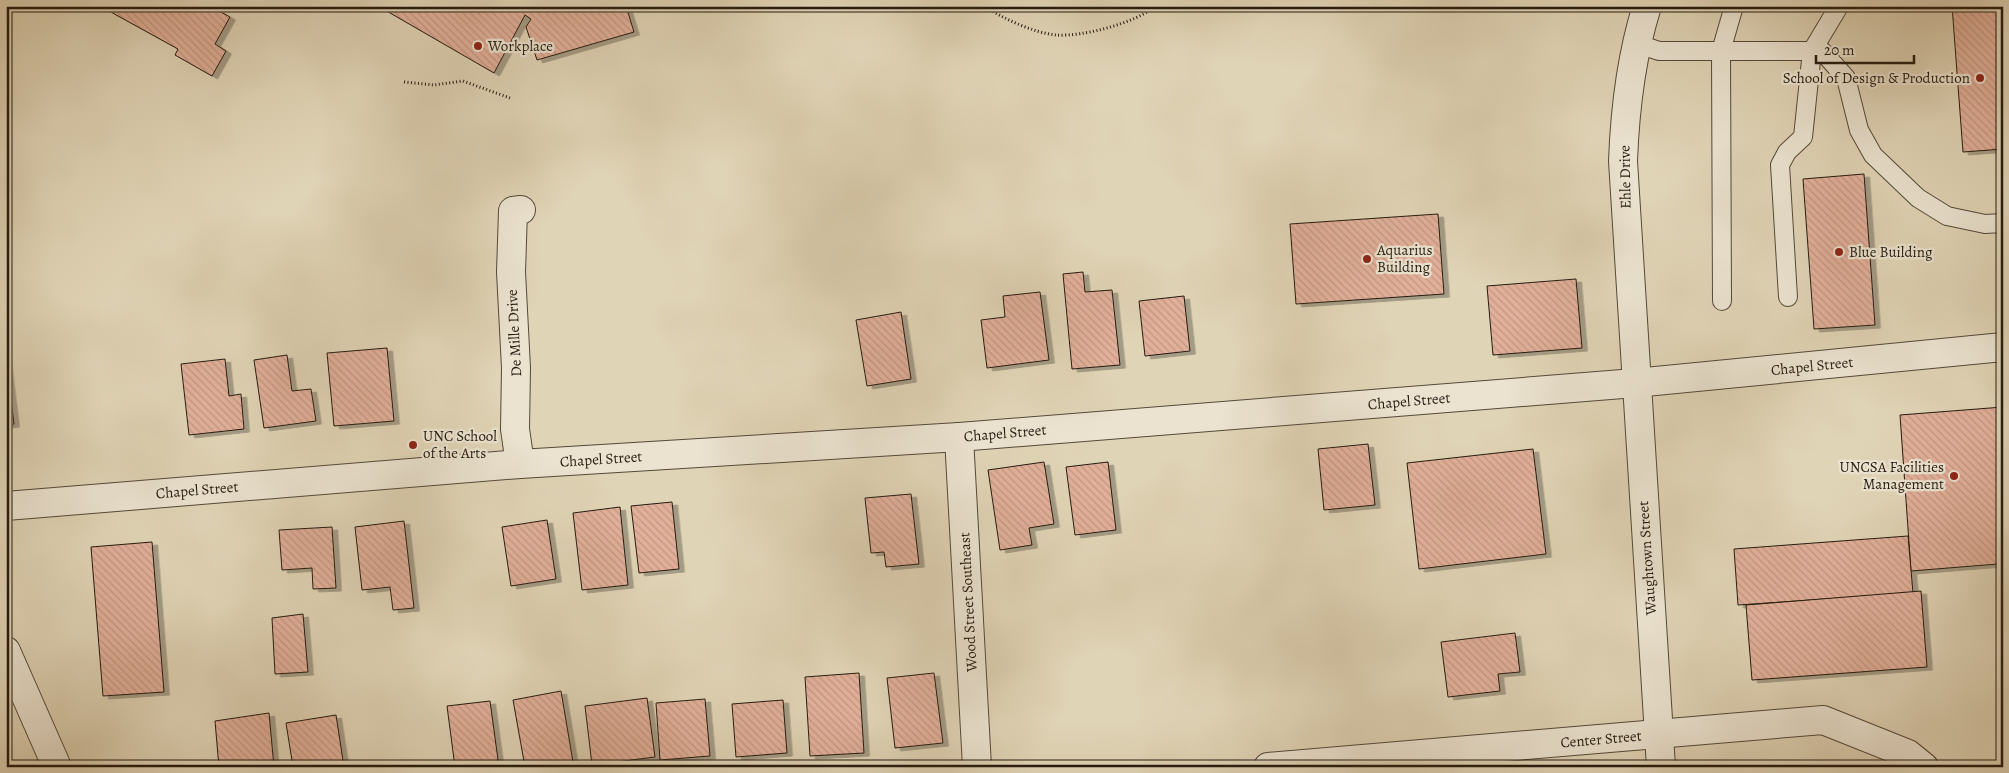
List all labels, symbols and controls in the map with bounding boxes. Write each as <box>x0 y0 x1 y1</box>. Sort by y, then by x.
scale bar <box>1816 32 1914 64</box>
place label: Workplace <box>487 36 553 56</box>
marker: Workplace <box>472 40 484 52</box>
text: 20 m <box>1824 40 1855 60</box>
place label: School of Design & Production <box>1783 68 1970 88</box>
marker: School of Design & Production <box>1974 72 1986 84</box>
street label: Ehle Drive <box>1614 145 1636 209</box>
place label: Aquarius Building <box>1376 240 1433 277</box>
place label: Blue Building <box>1849 242 1933 262</box>
marker: Blue Building <box>1833 246 1845 258</box>
marker: Aquarius Building <box>1361 253 1373 265</box>
street label: De Mille Drive <box>502 288 526 377</box>
street label: Chapel Street <box>1770 352 1854 380</box>
street label: Chapel Street <box>1367 387 1451 415</box>
street label: Chapel Street <box>963 419 1047 447</box>
place label: UNC School of the Arts <box>423 426 497 463</box>
marker: UNC School of the Arts <box>407 439 419 451</box>
street label: Chapel Street <box>559 446 643 472</box>
place label: UNCSA Facilities Management <box>1839 457 1944 494</box>
marker: UNCSA Facilities Management <box>1948 470 1960 482</box>
street label: Chapel Street <box>155 476 239 504</box>
street label: Waughtown Street <box>1633 500 1661 617</box>
street label: Wood Street Southeast <box>954 532 982 673</box>
street label: Center Street <box>1560 725 1642 753</box>

